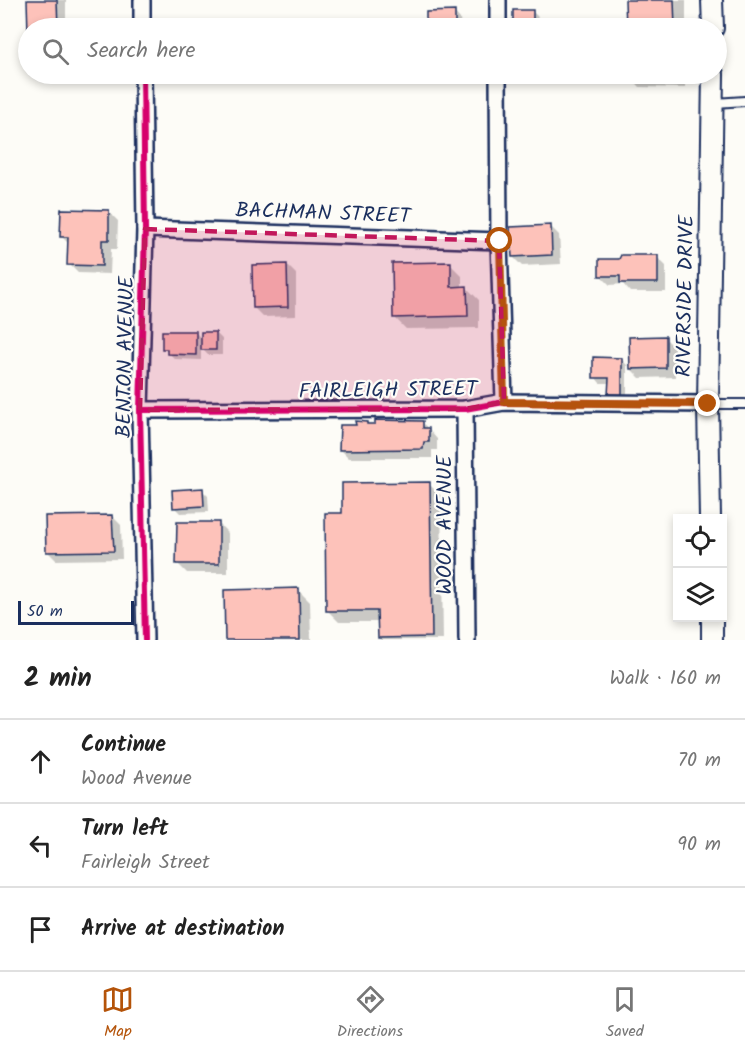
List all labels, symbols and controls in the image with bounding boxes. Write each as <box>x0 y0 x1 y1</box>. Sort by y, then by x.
search box <box>18 18 727 84</box>
text: Search here <box>87 34 195 69</box>
icon: search <box>39 35 72 68</box>
street label: BACHMAN STREET <box>235 194 413 234</box>
street label: RIVERSIDE DRIVE <box>668 214 704 377</box>
route start <box>486 227 512 253</box>
street label: BENTON AVENUE <box>108 275 144 438</box>
street label: FAIRLEIGH STREET <box>298 373 479 409</box>
route end <box>694 390 720 416</box>
street label: WOOD AVENUE <box>429 455 462 595</box>
map controls <box>673 514 727 622</box>
button: locate <box>673 514 727 568</box>
button: layers <box>673 568 727 622</box>
scale bar <box>18 598 134 626</box>
text: 50 m <box>27 599 63 624</box>
text: 2 min <box>24 658 92 700</box>
text: Walk · 160 m <box>610 663 721 695</box>
text: Continue <box>81 728 166 763</box>
icon: ahead <box>24 745 57 778</box>
text: 70 m <box>678 745 721 777</box>
text: Wood Avenue <box>81 763 192 795</box>
text: Turn left <box>81 812 168 847</box>
icon: left <box>24 829 57 862</box>
text: 90 m <box>677 829 721 861</box>
text: Fairleigh Street <box>81 847 210 879</box>
text: Arrive at destination <box>81 912 284 947</box>
icon: arrive <box>24 913 57 946</box>
tab: Map <box>101 983 134 1044</box>
tab: Directions <box>337 983 403 1044</box>
tab: Saved <box>606 983 644 1044</box>

